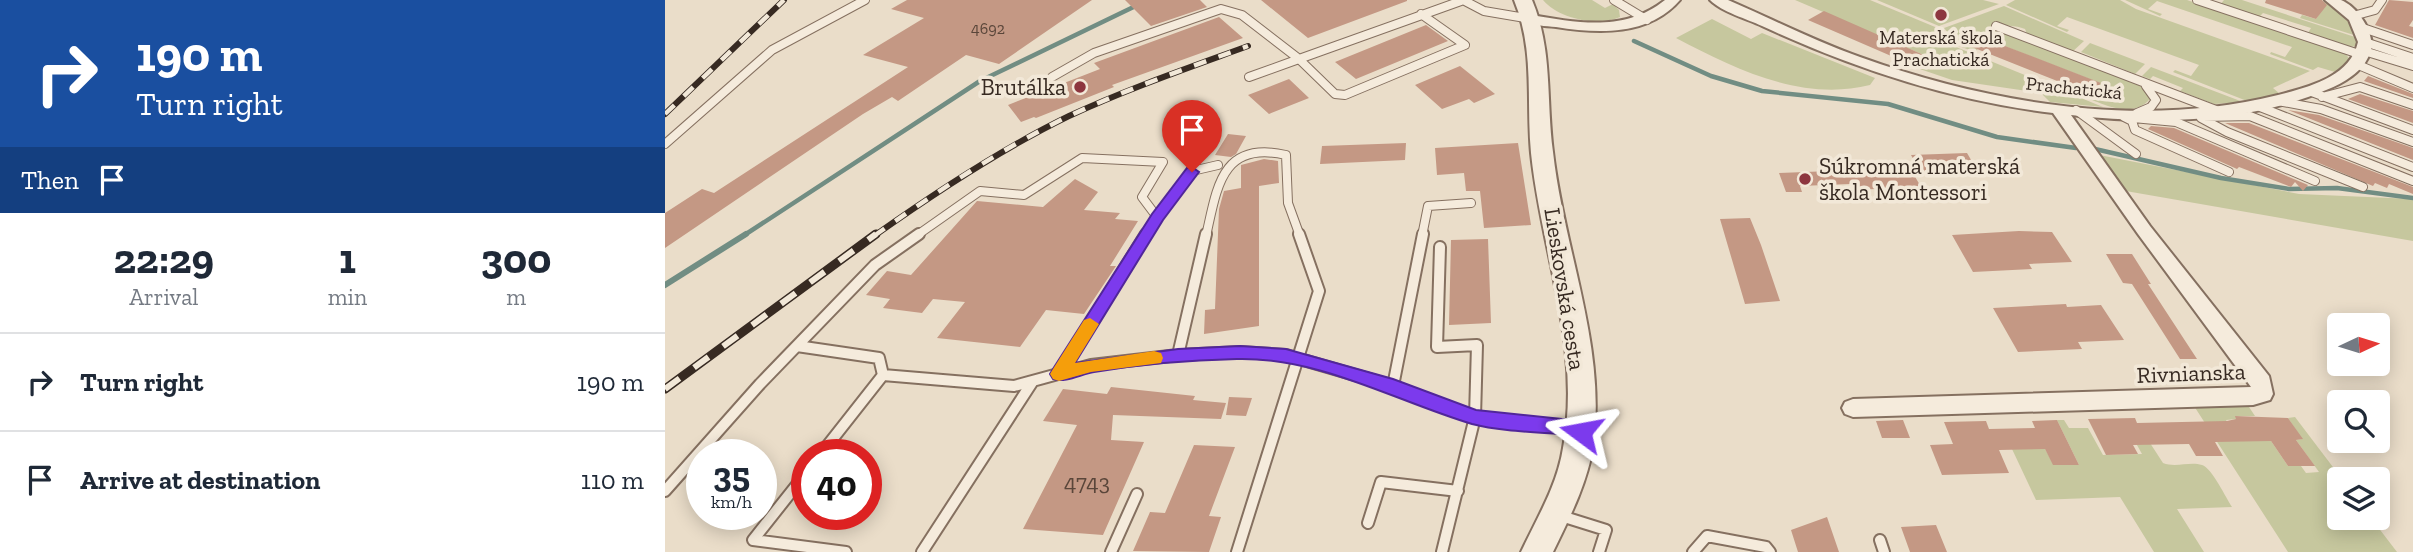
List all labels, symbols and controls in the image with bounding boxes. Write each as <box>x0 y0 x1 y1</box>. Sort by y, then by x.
marker: Materská škola Prachatická <box>1933 7 1949 23</box>
house number: 4692 <box>971 19 1005 38</box>
text: 190 m <box>136 25 262 84</box>
place label: Materská škola Prachatická <box>1879 26 2003 71</box>
icon: right <box>21 28 112 119</box>
street label: Prachatická <box>2025 71 2123 105</box>
place label: Brutálka <box>981 73 1066 101</box>
marker: Brutálka <box>1072 79 1088 95</box>
text: Turn right <box>136 85 283 123</box>
pin <box>1162 100 1222 172</box>
icon: arrive <box>1173 111 1211 149</box>
place label: Súkromná materská škola Montessori <box>1819 152 2020 206</box>
icon: arrive <box>93 161 131 199</box>
text: Then <box>21 164 79 196</box>
marker: Súkromná materská škola Montessori <box>1797 171 1813 187</box>
street label: Lieskovská cesta <box>1538 206 1592 372</box>
text: 22:29 <box>114 233 214 284</box>
text: 1 <box>339 233 356 284</box>
text: 300 <box>481 233 551 284</box>
text: Arrival <box>129 283 198 311</box>
text: min <box>328 283 367 311</box>
text: m <box>506 283 526 311</box>
north arrow <box>2327 313 2391 376</box>
map controls <box>2327 313 2390 530</box>
street label: Rivnianska <box>2136 357 2246 389</box>
icon: right <box>21 363 59 401</box>
text: Turn right <box>80 366 203 398</box>
text: 190 m <box>577 366 644 398</box>
button: search <box>2327 390 2390 453</box>
position arrow <box>1544 395 1618 469</box>
speed limit sign: 40 <box>791 439 882 530</box>
text: 35 <box>713 454 750 496</box>
icon: arrive <box>21 461 59 499</box>
text: Arrive at destination <box>80 464 320 496</box>
text: 110 m <box>581 464 644 496</box>
button: layers <box>2327 467 2390 530</box>
house number: 4743 <box>1064 468 1110 496</box>
text: km/h <box>711 491 752 513</box>

